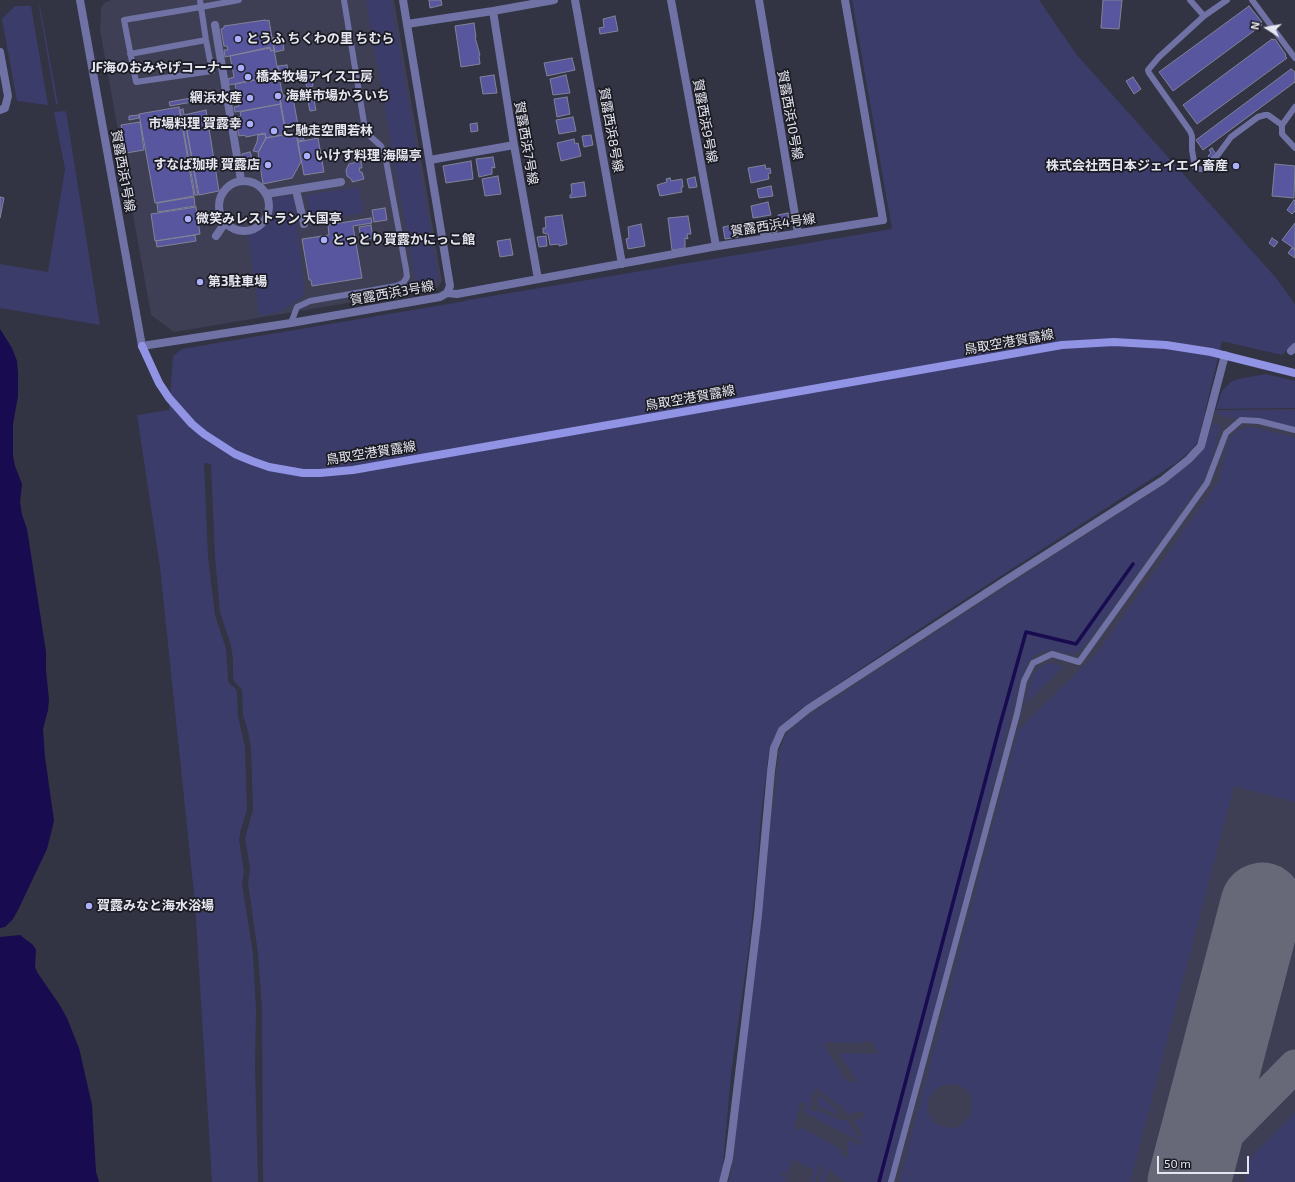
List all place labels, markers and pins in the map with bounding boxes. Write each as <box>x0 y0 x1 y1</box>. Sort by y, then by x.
place label: とうふ ちくわの里 ちむら <box>246 31 395 47</box>
marker: とうふ ちくわの里 ちむら <box>233 34 243 44</box>
place label: JF海のおみやげコーナー <box>91 60 233 76</box>
marker: JF海のおみやげコーナー <box>236 63 246 73</box>
place label: 橋本牧場アイス工房 <box>256 69 373 85</box>
marker: 橋本牧場アイス工房 <box>243 72 253 82</box>
place label: 海鮮市場かろいち <box>286 88 390 104</box>
place label: 網浜水産 <box>190 90 242 106</box>
marker: 海鮮市場かろいち <box>273 91 283 101</box>
marker: 網浜水産 <box>245 93 255 103</box>
place label: 市場料理 賀露幸 <box>148 116 242 132</box>
marker: 市場料理 賀露幸 <box>245 119 255 129</box>
place label: ご馳走空間若林 <box>282 123 373 139</box>
marker: ご馳走空間若林 <box>269 126 279 136</box>
place label: いけす料理 海陽亭 <box>315 148 422 164</box>
marker: いけす料理 海陽亭 <box>302 151 312 161</box>
place label: すなば珈琲 賀露店 <box>153 157 260 173</box>
place label: 株式会社西日本ジェイエイ畜産 <box>1046 158 1228 174</box>
marker: すなば珈琲 賀露店 <box>263 160 273 170</box>
marker: 株式会社西日本ジェイエイ畜産 <box>1231 161 1241 171</box>
place label: 微笑みレストラン 大国亭 <box>196 211 342 227</box>
marker: 微笑みレストラン 大国亭 <box>183 214 193 224</box>
place label: とっとり賀露かにっこ館 <box>332 232 475 248</box>
marker: とっとり賀露かにっこ館 <box>319 235 329 245</box>
place label: 第3駐車場 <box>208 274 267 290</box>
marker: 第3駐車場 <box>195 277 205 287</box>
place label: 賀露みなと海水浴場 <box>97 898 214 914</box>
marker: 賀露みなと海水浴場 <box>84 901 94 911</box>

